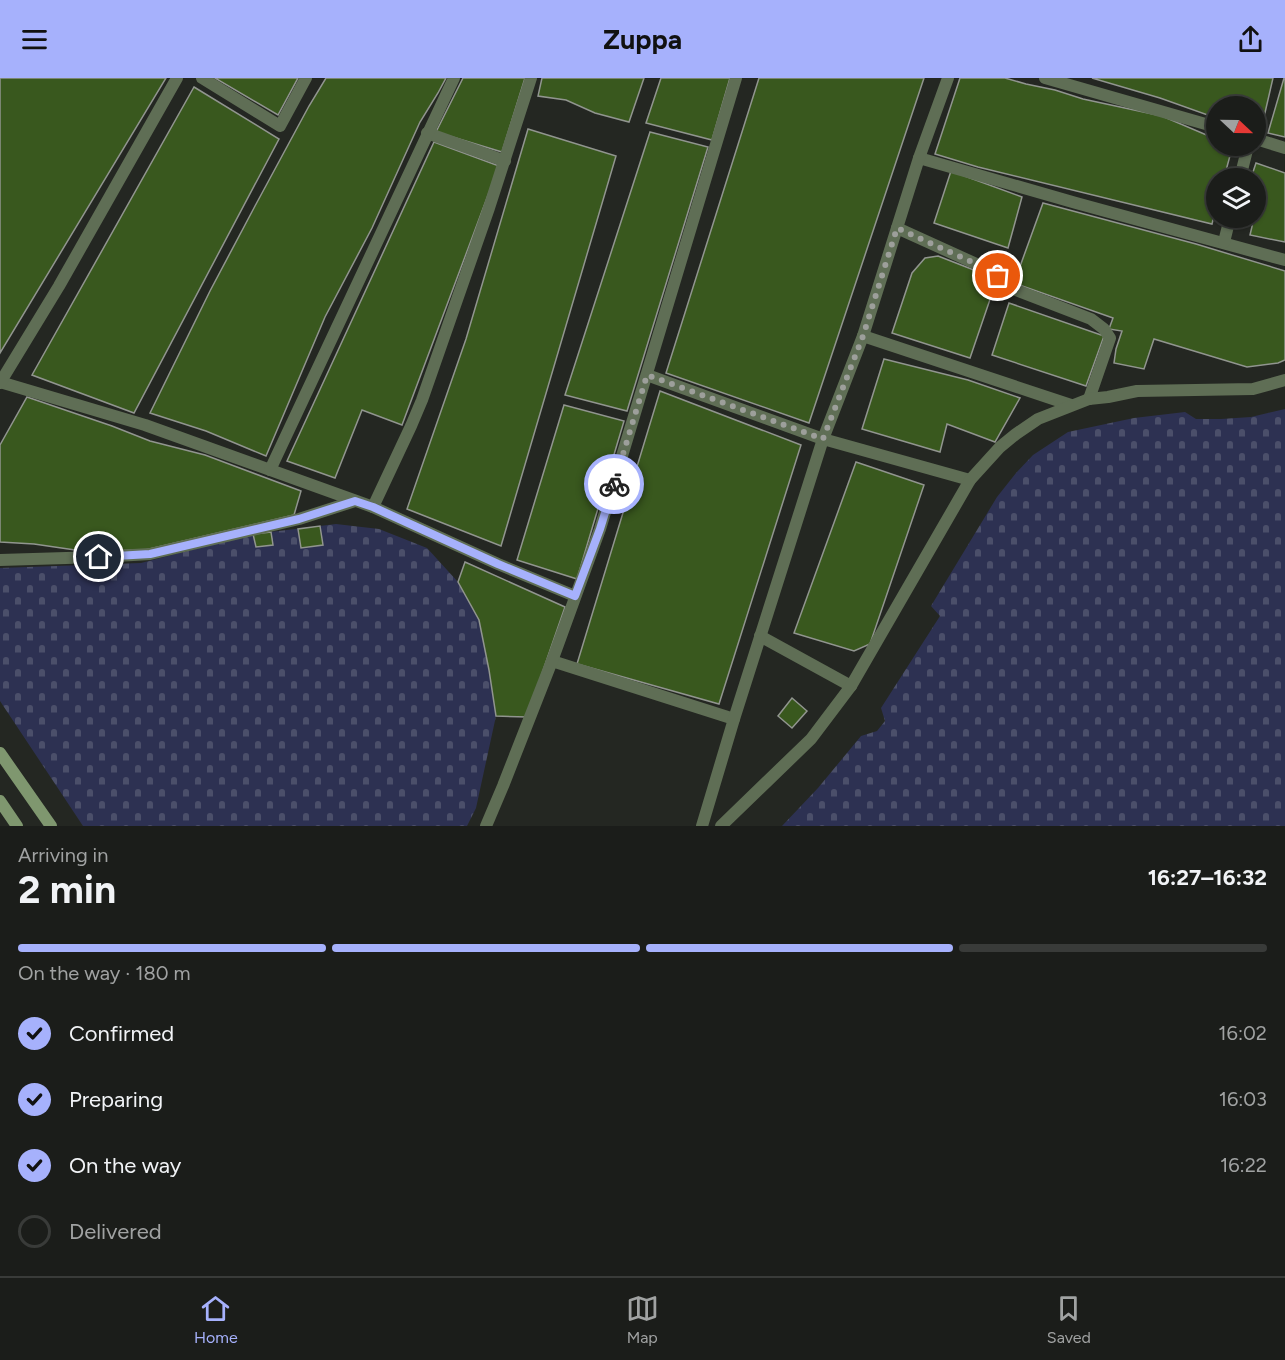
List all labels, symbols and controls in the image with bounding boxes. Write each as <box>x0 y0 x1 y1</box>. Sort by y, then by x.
icon: menu <box>18 23 51 56</box>
text: Zuppa <box>603 23 682 56</box>
icon: share <box>1234 23 1267 56</box>
north arrow <box>1206 96 1266 156</box>
map controls <box>1206 96 1266 228</box>
button: layers <box>1206 168 1266 228</box>
pin <box>972 250 1023 301</box>
icon: bag <box>981 259 1014 292</box>
courier <box>584 454 644 514</box>
icon: bike <box>598 468 631 501</box>
pin <box>73 531 124 582</box>
icon: home <box>82 540 115 573</box>
text: Arriving in <box>18 843 108 867</box>
text: 16:27–16:32 <box>1148 864 1267 891</box>
text: 2 min <box>18 866 116 913</box>
text: On the way · 180 m <box>18 961 191 985</box>
icon: check <box>18 1017 51 1050</box>
text: Confirmed <box>69 1020 174 1047</box>
text: 16:02 <box>1218 1021 1267 1045</box>
icon: check <box>18 1083 51 1116</box>
text: Preparing <box>69 1086 163 1113</box>
text: 16:03 <box>1219 1087 1267 1111</box>
icon: check <box>18 1149 51 1182</box>
text: On the way <box>69 1152 181 1179</box>
text: 16:22 <box>1220 1153 1267 1177</box>
text: Delivered <box>69 1218 162 1245</box>
tab: Home <box>194 1292 238 1347</box>
tab: Map <box>626 1292 659 1347</box>
tab: Saved <box>1047 1292 1091 1347</box>

